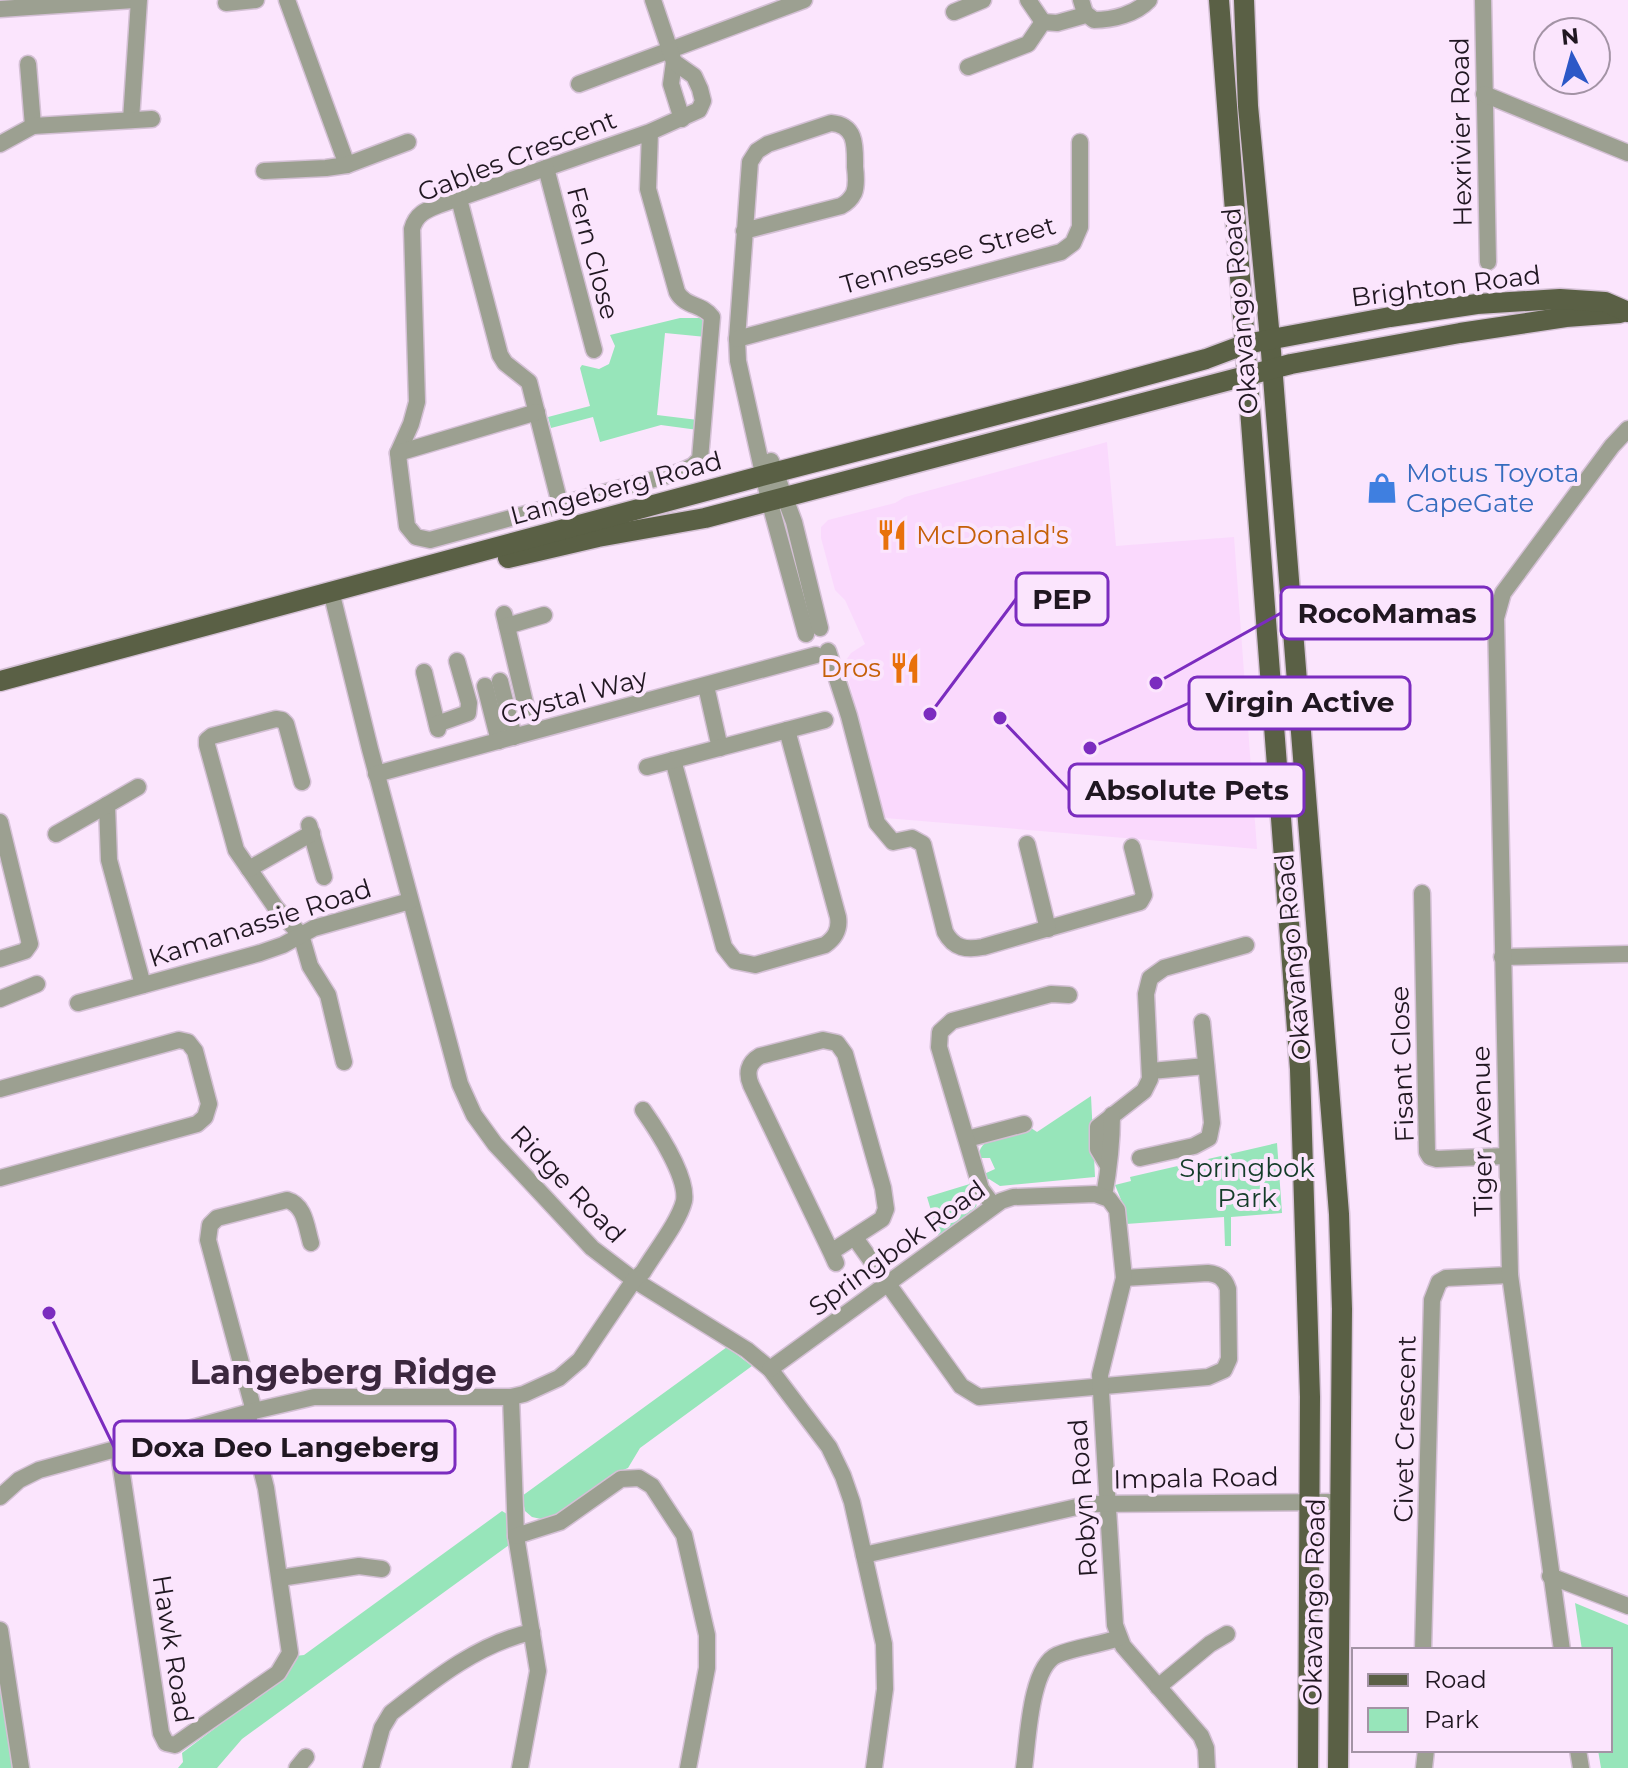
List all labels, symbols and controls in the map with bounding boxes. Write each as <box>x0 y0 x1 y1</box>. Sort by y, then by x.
north arrow <box>1532 16 1612 96</box>
text: N <box>1560 22 1580 51</box>
street label: Hexrivier Road <box>1443 37 1479 227</box>
street label: Gables Crescent <box>413 103 621 209</box>
street label: Fern Close <box>560 183 626 323</box>
street label: Okavango Road <box>1215 206 1265 416</box>
street label: Tennessee Street <box>837 209 1059 301</box>
street label: Brighton Road <box>1349 258 1543 314</box>
street label: Langeberg Road <box>507 444 725 532</box>
place label: Motus Toyota CapeGate <box>1406 457 1579 519</box>
shop icon: Motus Toyota CapeGate <box>1365 471 1399 505</box>
restaurant icon: McDonald's <box>875 518 909 552</box>
place label: McDonald's <box>916 519 1069 551</box>
callout: PEP <box>1016 573 1108 625</box>
text: PEP <box>1032 582 1092 616</box>
callout: RocoMamas <box>1281 587 1492 639</box>
text: RocoMamas <box>1297 596 1477 630</box>
restaurant icon: Dros <box>888 651 922 685</box>
place label: Dros <box>820 652 881 684</box>
street label: Crystal Way <box>497 661 652 731</box>
callout: Virgin Active <box>1189 677 1410 729</box>
text: Virgin Active <box>1205 685 1394 719</box>
callout: Absolute Pets <box>1069 764 1304 816</box>
text: Absolute Pets <box>1084 773 1289 807</box>
street label: Okavango Road <box>1268 852 1318 1062</box>
street label: Kamanassie Road <box>145 872 375 974</box>
street label: Fisant Close <box>1383 985 1421 1143</box>
street label: Tiger Avenue <box>1465 1045 1499 1217</box>
street label: Ridge Road <box>504 1118 632 1250</box>
park label: Springbok Park <box>1179 1152 1315 1214</box>
street label: Springbok Road <box>802 1173 992 1323</box>
street label: Civet Crescent <box>1387 1335 1423 1523</box>
district label: Langeberg Ridge <box>189 1351 497 1393</box>
street label: Robyn Road <box>1061 1418 1105 1578</box>
callout: Doxa Deo Langeberg <box>114 1421 455 1473</box>
text: Doxa Deo Langeberg <box>130 1430 440 1464</box>
street label: Impala Road <box>1113 1461 1279 1495</box>
street label: Okavango Road <box>1296 1498 1332 1706</box>
street label: Hawk Road <box>146 1573 200 1725</box>
legend <box>1352 1648 1612 1752</box>
text: Road <box>1424 1665 1487 1694</box>
text: Park <box>1424 1705 1479 1734</box>

